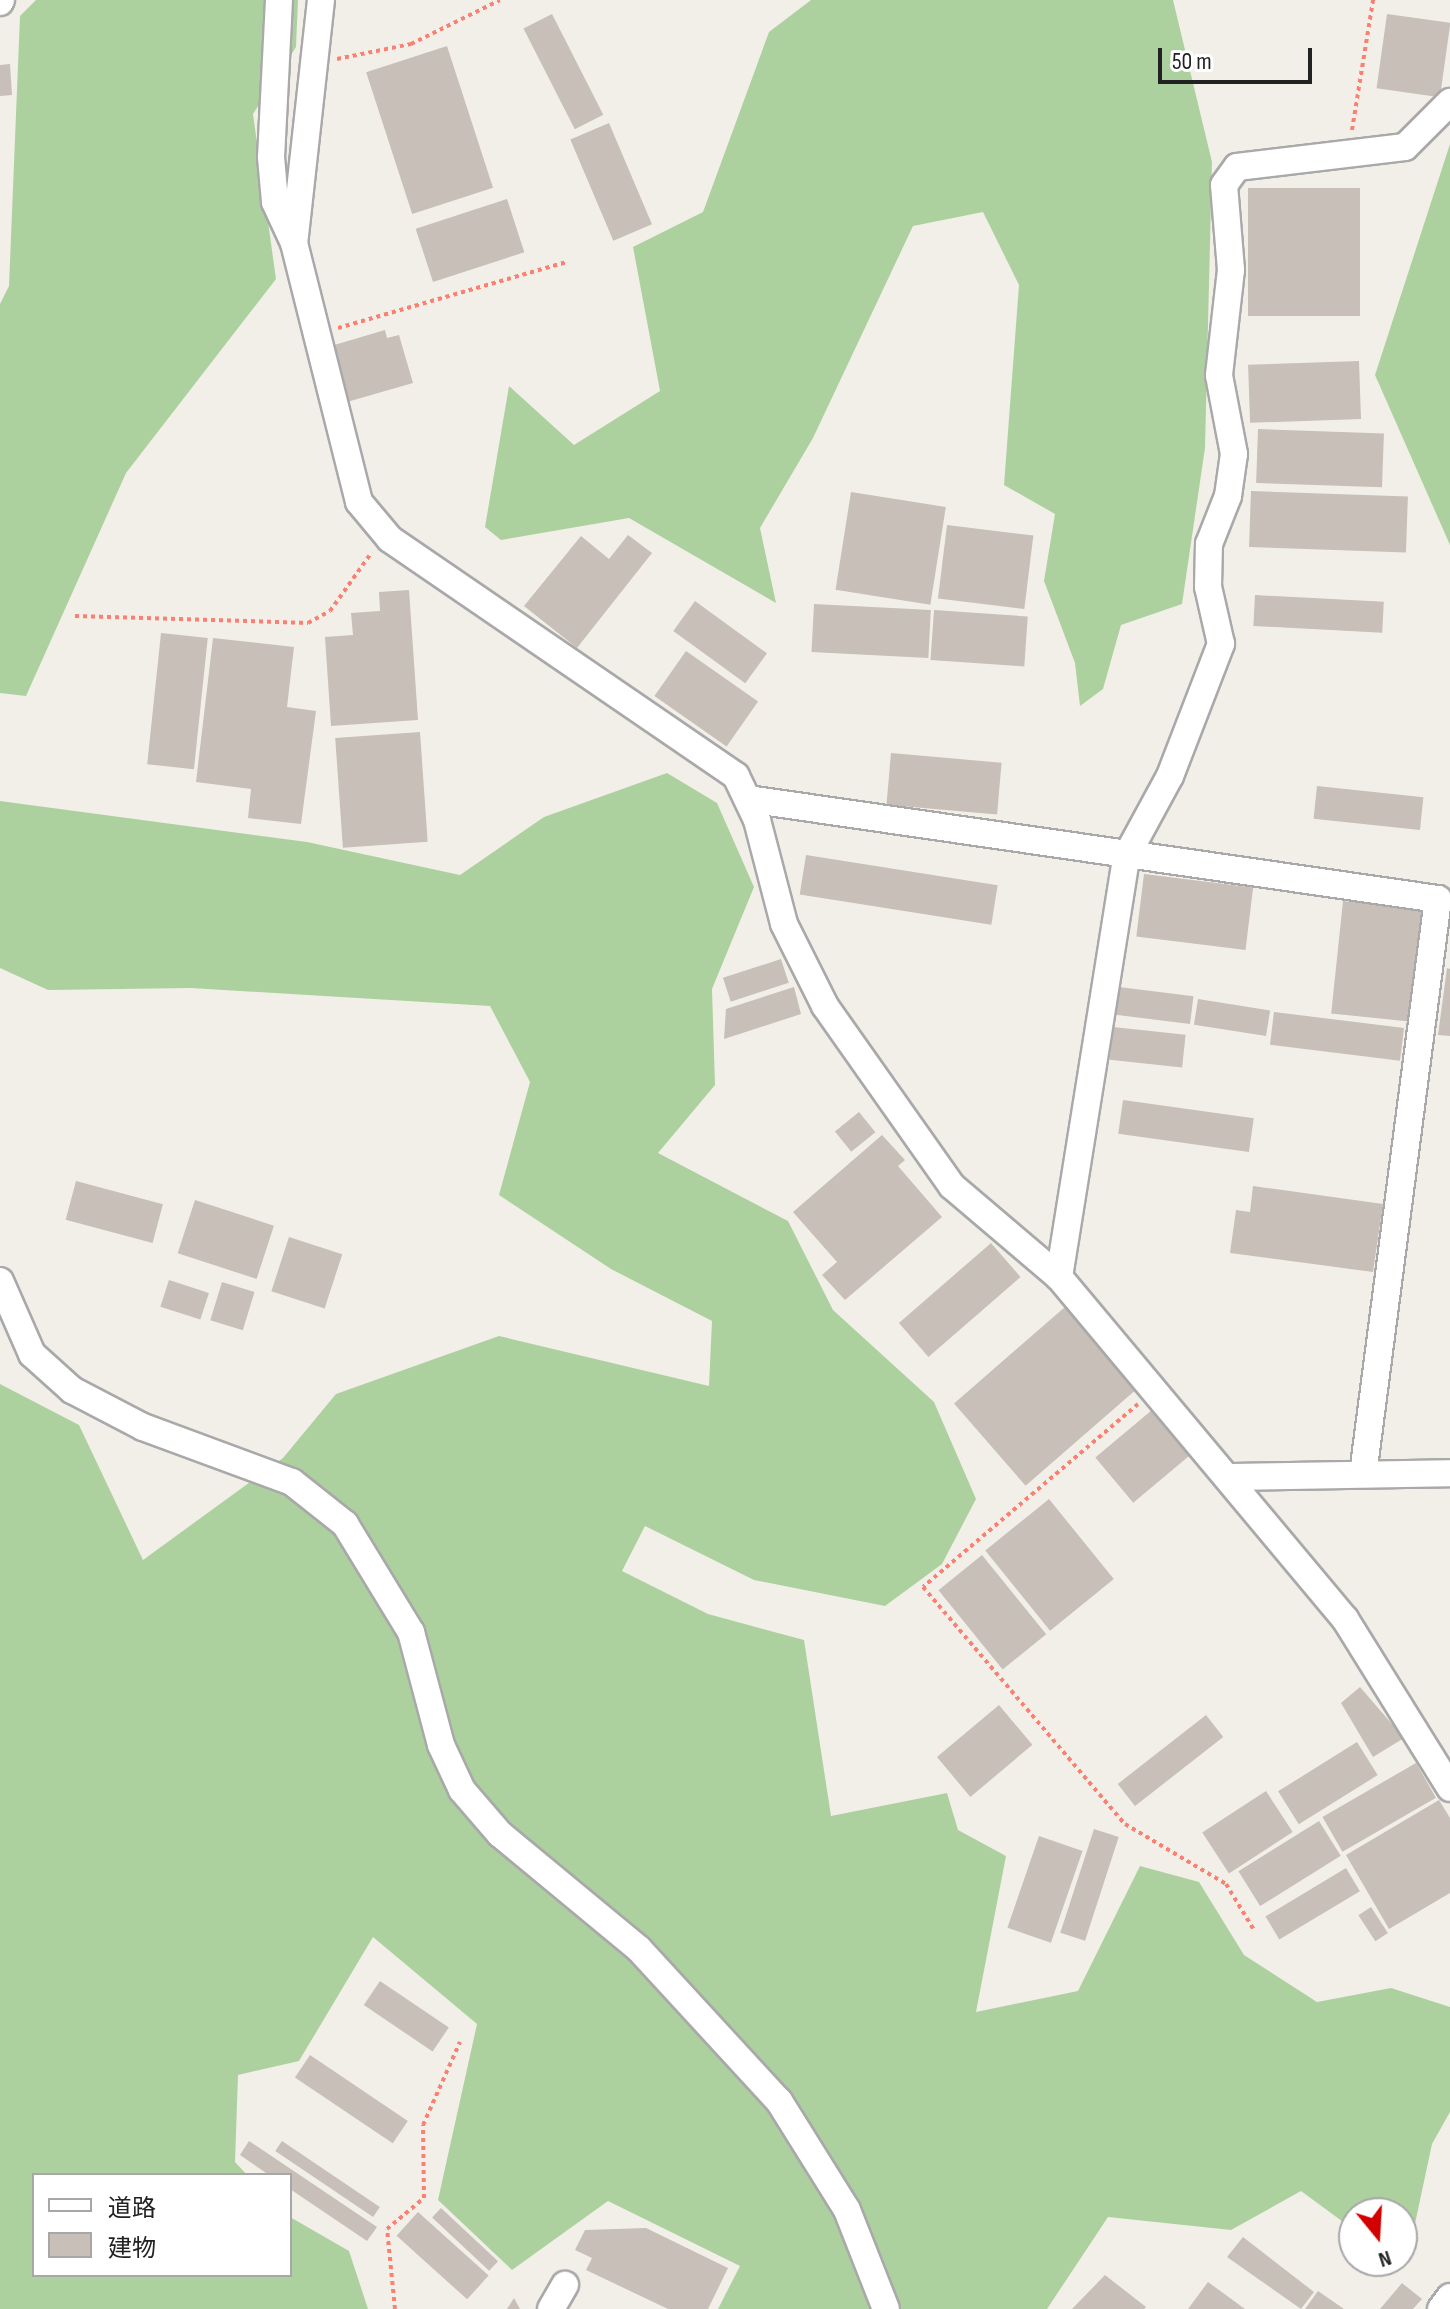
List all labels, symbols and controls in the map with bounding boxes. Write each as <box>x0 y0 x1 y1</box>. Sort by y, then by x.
scale bar <box>1162 32 1316 82</box>
text: 50 m <box>1172 47 1212 76</box>
legend <box>32 2173 292 2277</box>
text: 道路 <box>108 2194 156 2223</box>
north arrow <box>1338 2197 1418 2277</box>
text: 建物 <box>108 2234 156 2263</box>
text: N <box>1375 2244 1395 2273</box>

